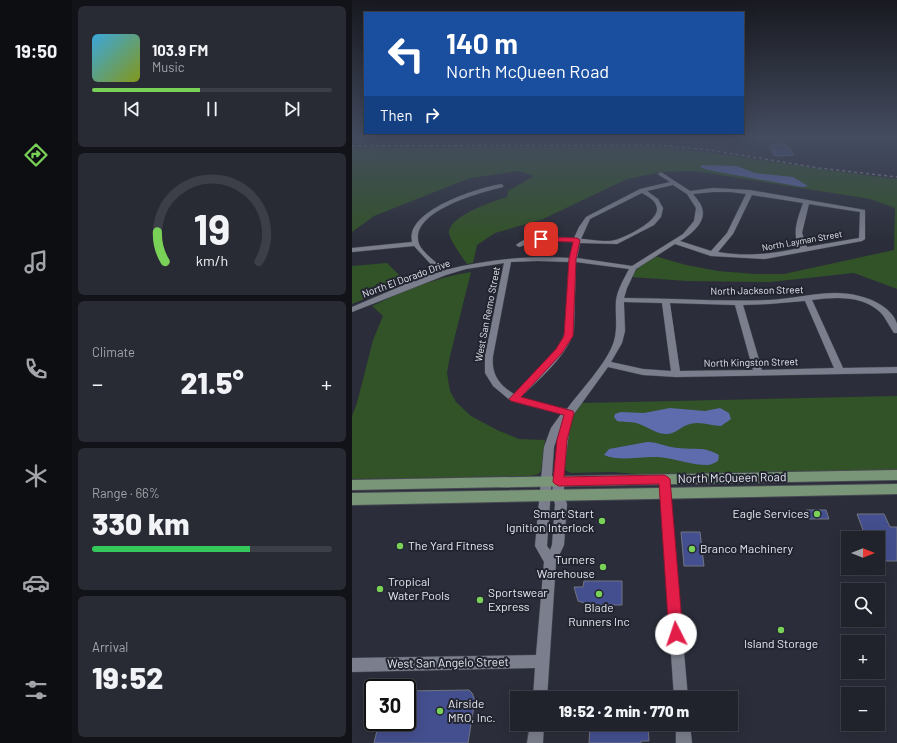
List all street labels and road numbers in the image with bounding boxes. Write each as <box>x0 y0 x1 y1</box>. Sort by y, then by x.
street label: North Layman Street <box>761 228 843 253</box>
street label: North El Dorado Drive <box>360 256 452 300</box>
street label: West San Remo Street <box>472 265 502 363</box>
street label: North Jackson Street <box>710 283 804 297</box>
street label: North Kingston Street <box>704 355 799 369</box>
street label: North McQueen Road <box>677 469 786 485</box>
street label: West San Angelo Street <box>387 654 509 670</box>

